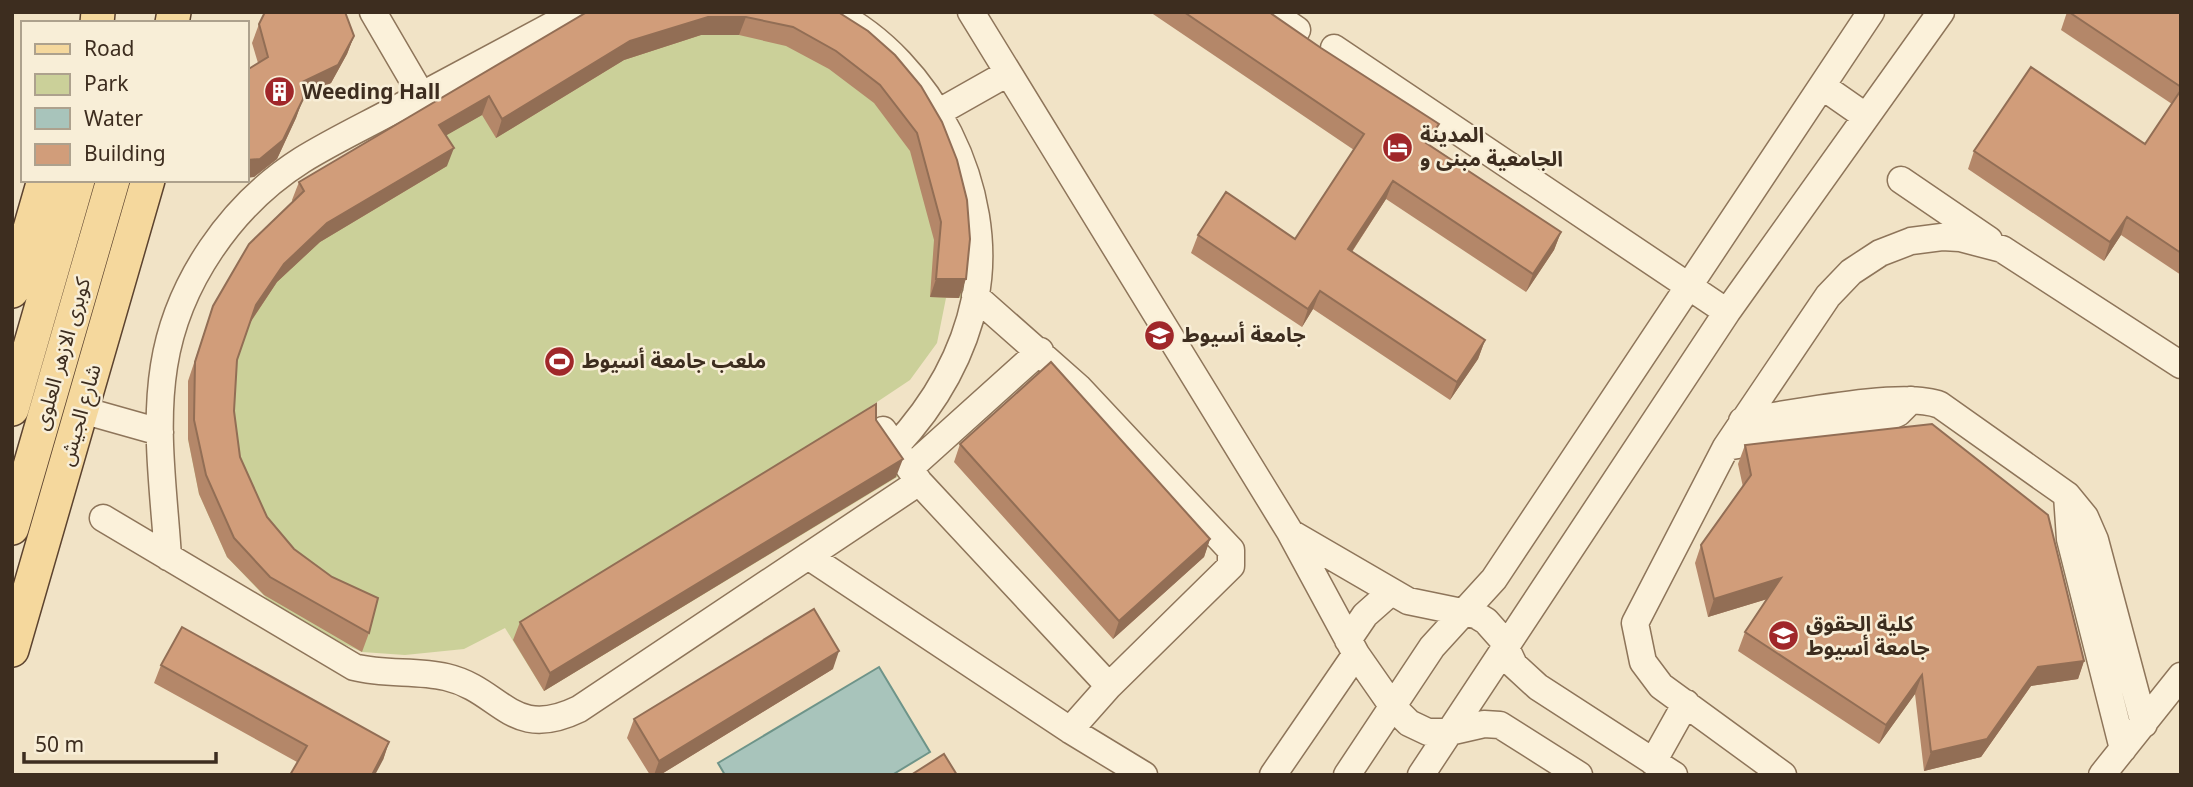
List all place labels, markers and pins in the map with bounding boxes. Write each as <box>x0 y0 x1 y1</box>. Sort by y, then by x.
place label: Weeding Hall <box>302 70 441 114</box>
building icon: Weeding Hall <box>262 75 296 109</box>
place label: المدينة الجامعية مبنى و <box>1420 113 1563 181</box>
hotel icon: المدينة الجامعية مبنى و <box>1380 130 1414 164</box>
place label: جامعة أسيوط <box>1182 313 1306 357</box>
school or university icon: جامعة أسيوط <box>1142 318 1176 352</box>
place label: ملعب جامعة أسيوط <box>582 339 766 383</box>
sports icon: ملعب جامعة أسيوط <box>542 344 576 378</box>
place label: كلية الحقوق جامعة أسيوط <box>1806 602 1930 670</box>
school or university icon: كلية الحقوق جامعة أسيوط <box>1766 619 1800 653</box>

